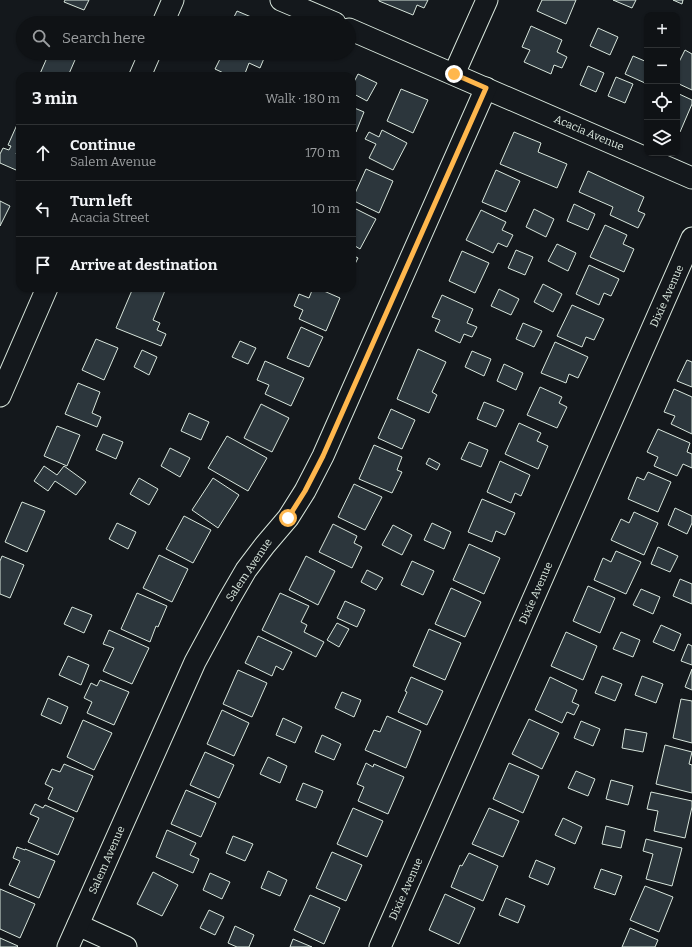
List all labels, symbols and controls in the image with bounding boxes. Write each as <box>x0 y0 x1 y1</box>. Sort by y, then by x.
map controls <box>644 12 680 156</box>
button: + <box>644 12 680 48</box>
search box <box>16 16 356 60</box>
icon: search <box>30 27 52 49</box>
text: Search here <box>62 29 145 47</box>
button: − <box>644 48 680 84</box>
route end <box>445 65 463 83</box>
button: locate <box>644 84 680 120</box>
text: 3 min <box>32 88 77 109</box>
text: Walk · 180 m <box>265 91 340 106</box>
street label: Acacia Avenue <box>552 112 626 154</box>
button: layers <box>644 120 680 156</box>
text: Continue <box>70 136 136 154</box>
icon: ahead <box>32 142 54 164</box>
text: 170 m <box>305 145 340 160</box>
text: Salem Avenue <box>70 154 156 169</box>
text: Turn left <box>70 192 132 210</box>
icon: left <box>32 198 54 220</box>
text: 10 m <box>311 201 340 216</box>
text: Acacia Street <box>70 210 149 225</box>
icon: arrive <box>32 254 54 276</box>
text: Arrive at destination <box>70 256 217 274</box>
street label: Dixie Avenue <box>647 263 687 329</box>
route start <box>279 509 297 527</box>
street label: Salem Avenue <box>223 536 275 604</box>
street label: Dixie Avenue <box>516 560 556 626</box>
street label: Salem Avenue <box>86 824 128 896</box>
street label: Dixie Avenue <box>386 856 426 922</box>

